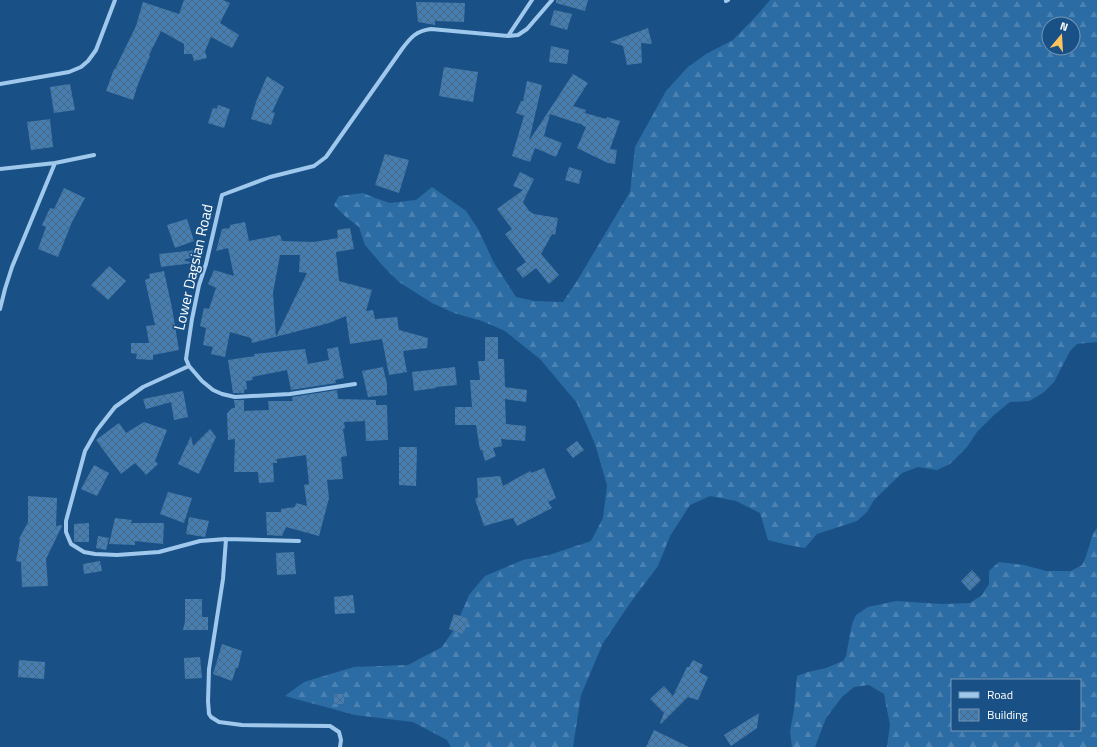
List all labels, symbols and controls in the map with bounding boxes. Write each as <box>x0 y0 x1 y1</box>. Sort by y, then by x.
north arrow <box>1041 16 1081 56</box>
text: N <box>1058 18 1070 35</box>
street label: Lower Dagsian Road <box>167 202 219 332</box>
legend <box>951 679 1081 731</box>
text: Road <box>987 685 1013 704</box>
text: Building <box>987 705 1028 724</box>

